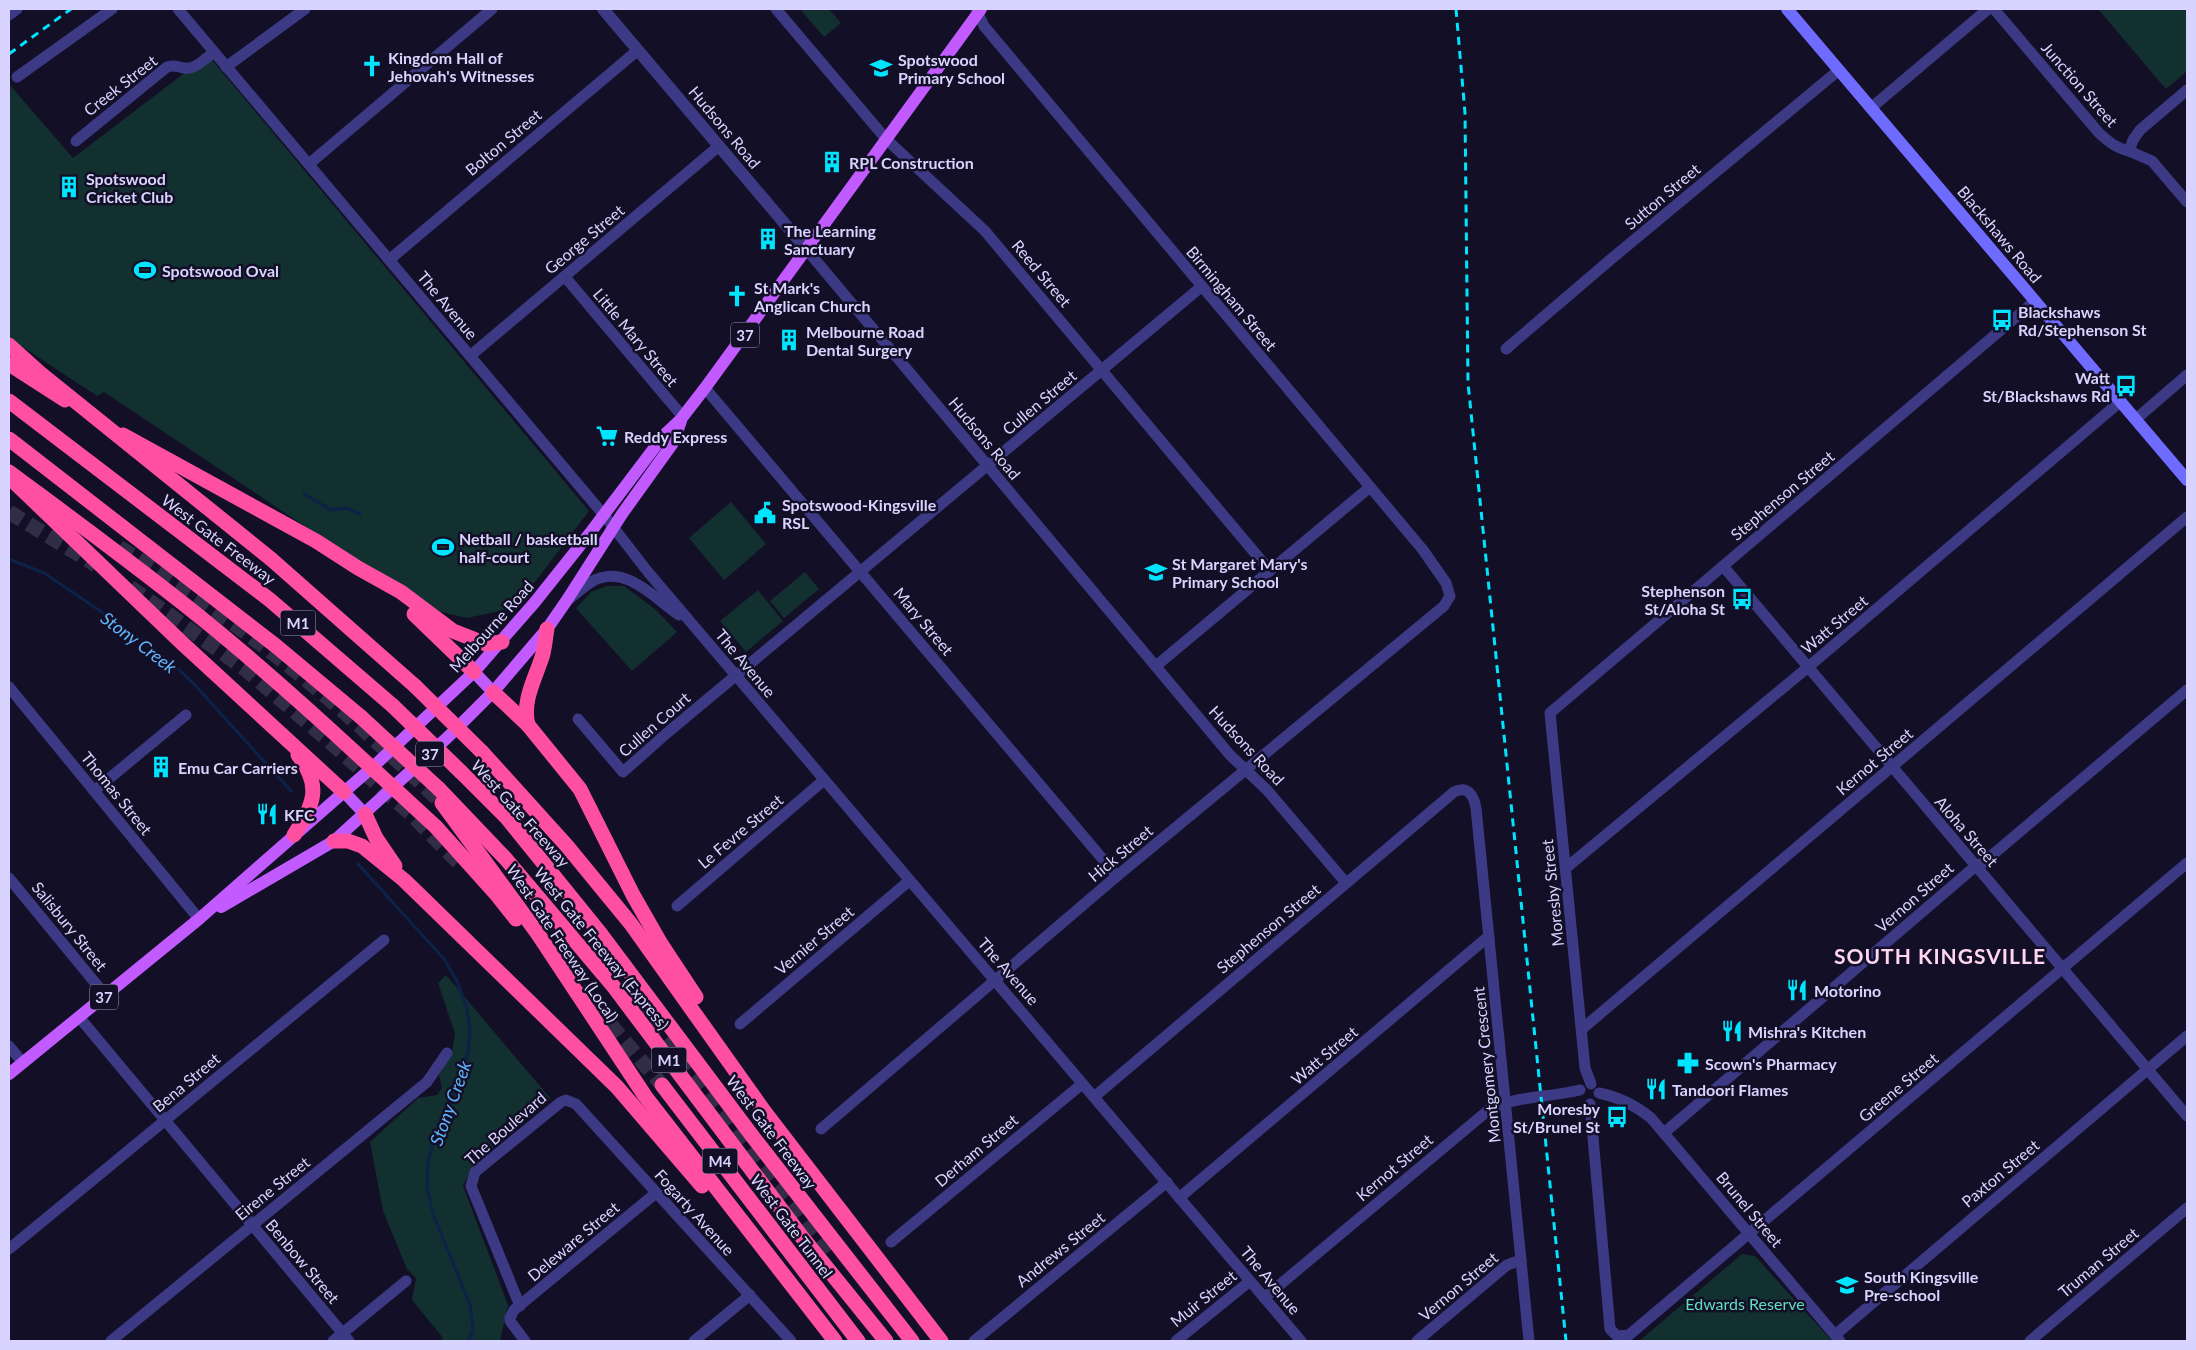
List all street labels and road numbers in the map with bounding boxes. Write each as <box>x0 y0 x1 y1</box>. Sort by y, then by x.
street label: Junction Street <box>2038 38 2122 130</box>
street label: Creek Street <box>80 50 160 119</box>
street label: Hudsons Road <box>685 82 765 172</box>
street label: Bolton Street <box>461 105 545 179</box>
street label: Sutton Street <box>1620 159 1704 233</box>
street label: Blackshaws Road <box>1954 182 2046 286</box>
street label: George Street <box>541 200 628 278</box>
street label: Reed Street <box>1008 236 1076 311</box>
street label: Birmingham Street <box>1183 242 1281 354</box>
street label: The Avenue <box>414 267 482 343</box>
street label: Little Mary Street <box>590 284 683 390</box>
road number: 37 <box>731 322 759 348</box>
street label: Cullen Street <box>998 365 1080 438</box>
street label: Hudsons Road <box>945 393 1025 483</box>
street label: Stephenson Street <box>1727 446 1838 544</box>
street label: West Gate Freeway <box>158 490 280 588</box>
street label: Melbourne Road <box>445 576 537 676</box>
street label: Mary Street <box>890 583 958 659</box>
street label: Watt Street <box>1797 591 1871 657</box>
road number: M1 <box>280 610 316 636</box>
street label: The Avenue <box>712 625 780 701</box>
street label: Cullen Court <box>614 688 694 760</box>
street label: Hudsons Road <box>1205 701 1289 789</box>
street label: Kernot Street <box>1832 723 1916 799</box>
road number: 37 <box>416 742 444 766</box>
street label: Thomas Street <box>78 748 157 839</box>
street label: West Gate Freeway <box>468 755 575 871</box>
street label: Le Fevre Street <box>694 790 787 872</box>
street label: Aloha Street <box>1931 792 2003 870</box>
street label: Hick Street <box>1084 821 1156 885</box>
street label: Moresby Street <box>1537 838 1567 947</box>
street label: Vernon Street <box>1871 858 1957 936</box>
street label: West Gate Freeway (Local) <box>503 861 623 1025</box>
street label: West Gate Freeway (Express) <box>531 863 673 1033</box>
street label: Salisbury Street <box>28 878 112 974</box>
street label: Stephenson Street <box>1213 879 1324 977</box>
street label: Vernier Street <box>771 901 857 978</box>
street label: The Avenue <box>975 933 1043 1009</box>
road number: 37 <box>90 984 118 1010</box>
street label: Montgomery Crescent <box>1468 986 1504 1144</box>
street label: Watt Street <box>1287 1022 1361 1088</box>
street label: Bena Street <box>149 1048 224 1116</box>
road number: M1 <box>652 1048 686 1072</box>
street label: Greene Street <box>1855 1048 1942 1126</box>
street label: West Gate Freeway <box>723 1071 821 1193</box>
street label: The Boulevard <box>460 1088 550 1168</box>
street label: Derham Street <box>931 1110 1022 1190</box>
street label: Kernot Street <box>1352 1129 1436 1205</box>
street label: Paxton Street <box>1957 1135 2043 1211</box>
road number: M4 <box>702 1148 738 1174</box>
street label: Eirene Street <box>231 1152 313 1224</box>
street label: Fogarty Avenue <box>651 1165 739 1259</box>
street label: Brunel Street <box>1713 1168 1787 1251</box>
street label: West Gate Tunnel <box>747 1170 837 1282</box>
street label: Deleware Street <box>524 1197 623 1285</box>
street label: Andrews Street <box>1012 1207 1108 1290</box>
street label: Benbow Street <box>262 1215 344 1307</box>
street label: Truman Street <box>2054 1223 2142 1301</box>
street label: The Avenue <box>1237 1242 1305 1318</box>
street label: Vernon Street <box>1415 1247 1501 1324</box>
street label: Muir Street <box>1166 1266 1240 1330</box>

